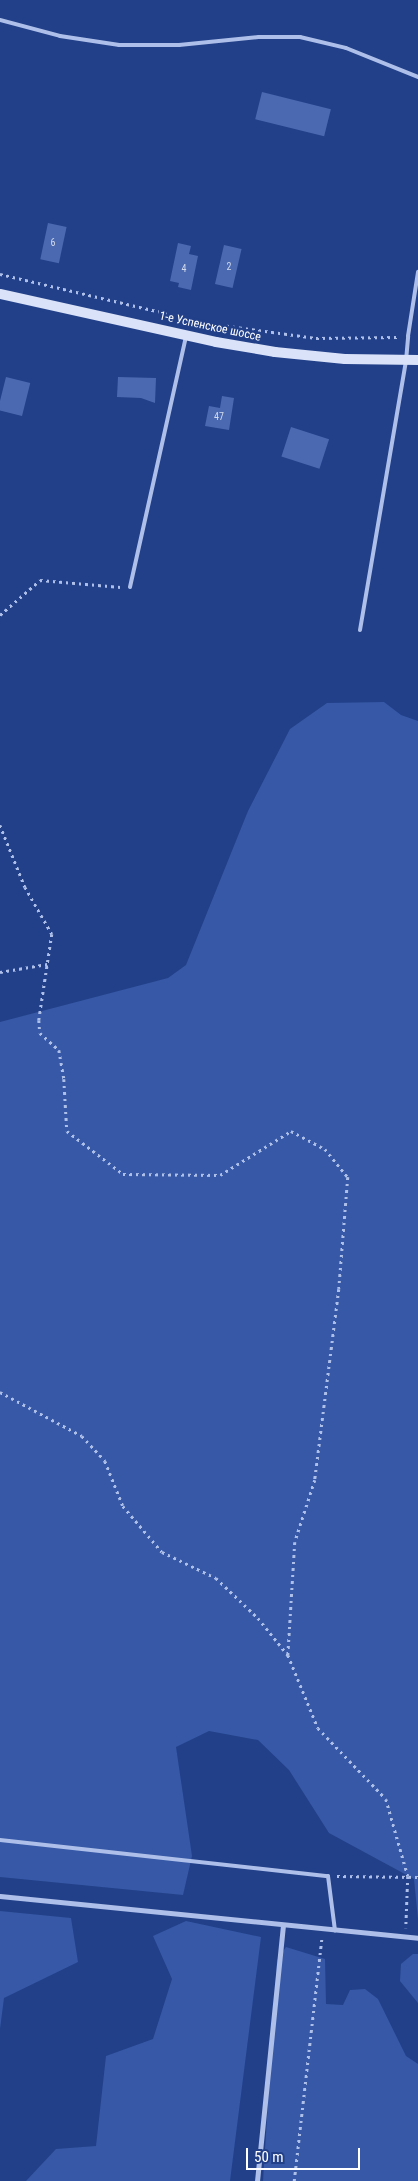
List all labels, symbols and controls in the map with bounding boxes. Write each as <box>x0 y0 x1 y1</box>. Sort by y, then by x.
house number: 6 <box>51 237 55 249</box>
house number: 2 <box>227 261 231 273</box>
house number: 4 <box>182 263 186 275</box>
street label: 1-е Успенское шоссе <box>158 309 262 345</box>
house number: 47 <box>214 411 224 423</box>
scale bar <box>248 2138 362 2170</box>
text: 50 m <box>254 2148 284 2166</box>

